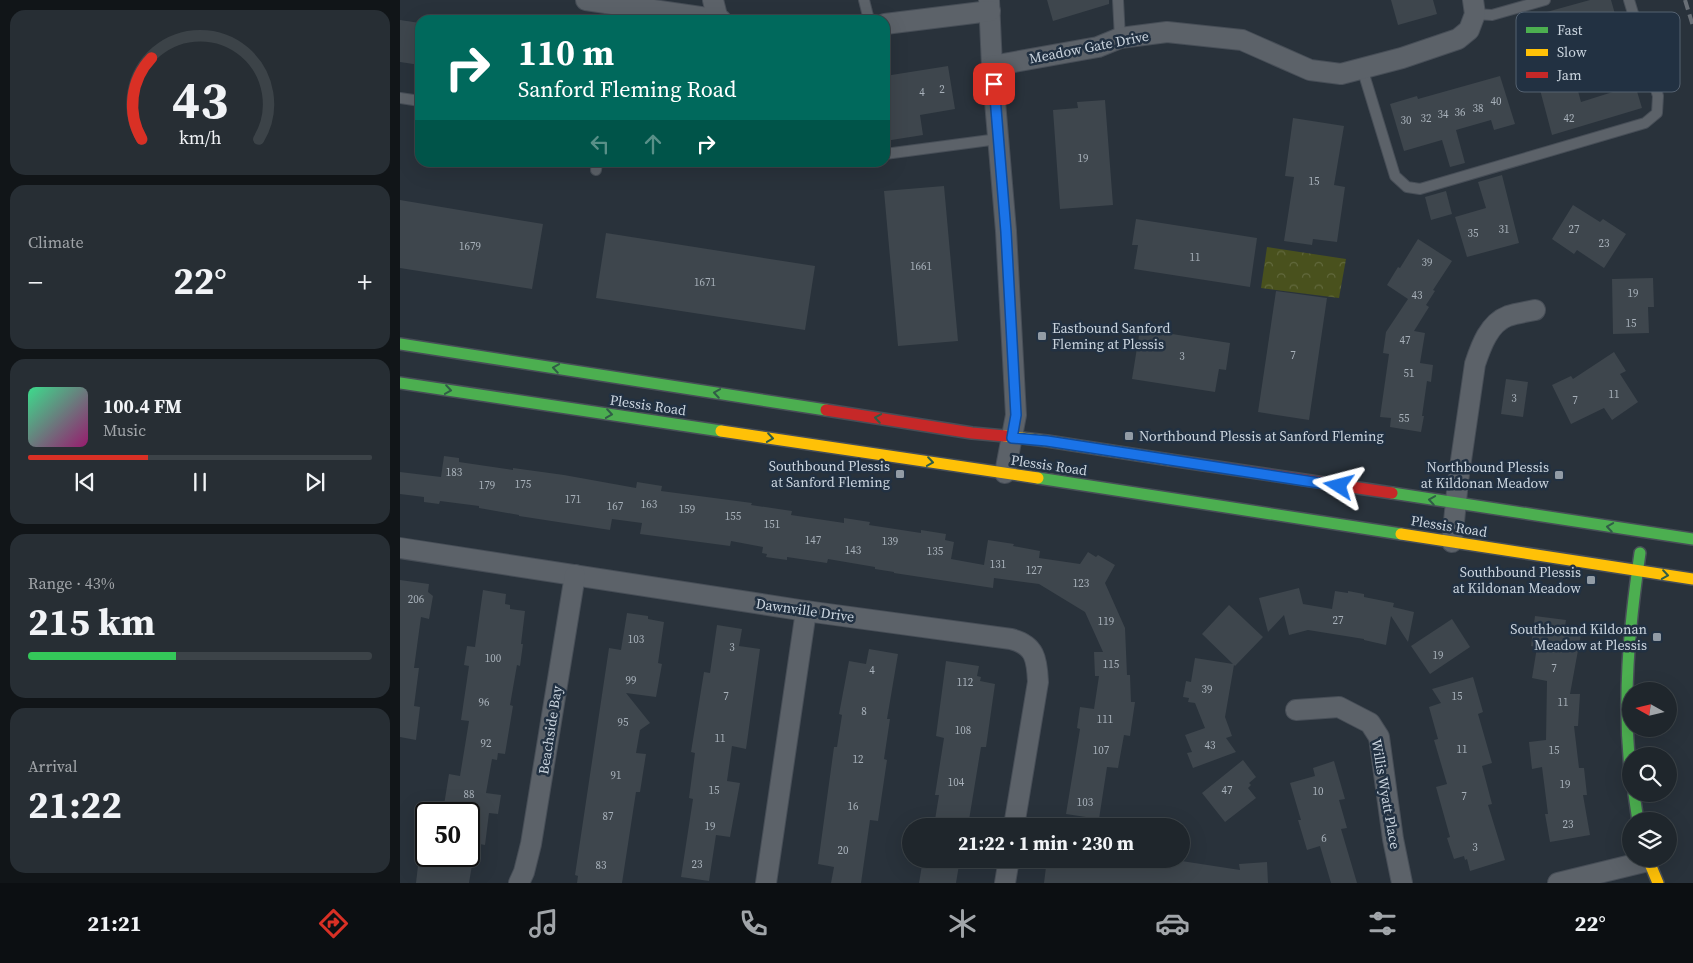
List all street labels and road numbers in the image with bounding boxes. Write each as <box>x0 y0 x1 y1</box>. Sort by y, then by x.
street label: Meadow Gate Drive <box>1027 26 1151 68</box>
street label: Plessis Road <box>609 390 688 420</box>
street label: Plessis Road <box>1010 450 1089 480</box>
street label: Plessis Road <box>1409 510 1489 542</box>
street label: Dawnville Drive <box>754 593 856 627</box>
street label: Beachside Bay <box>533 683 567 776</box>
street label: Willis Wyatt Place <box>1366 737 1406 851</box>

